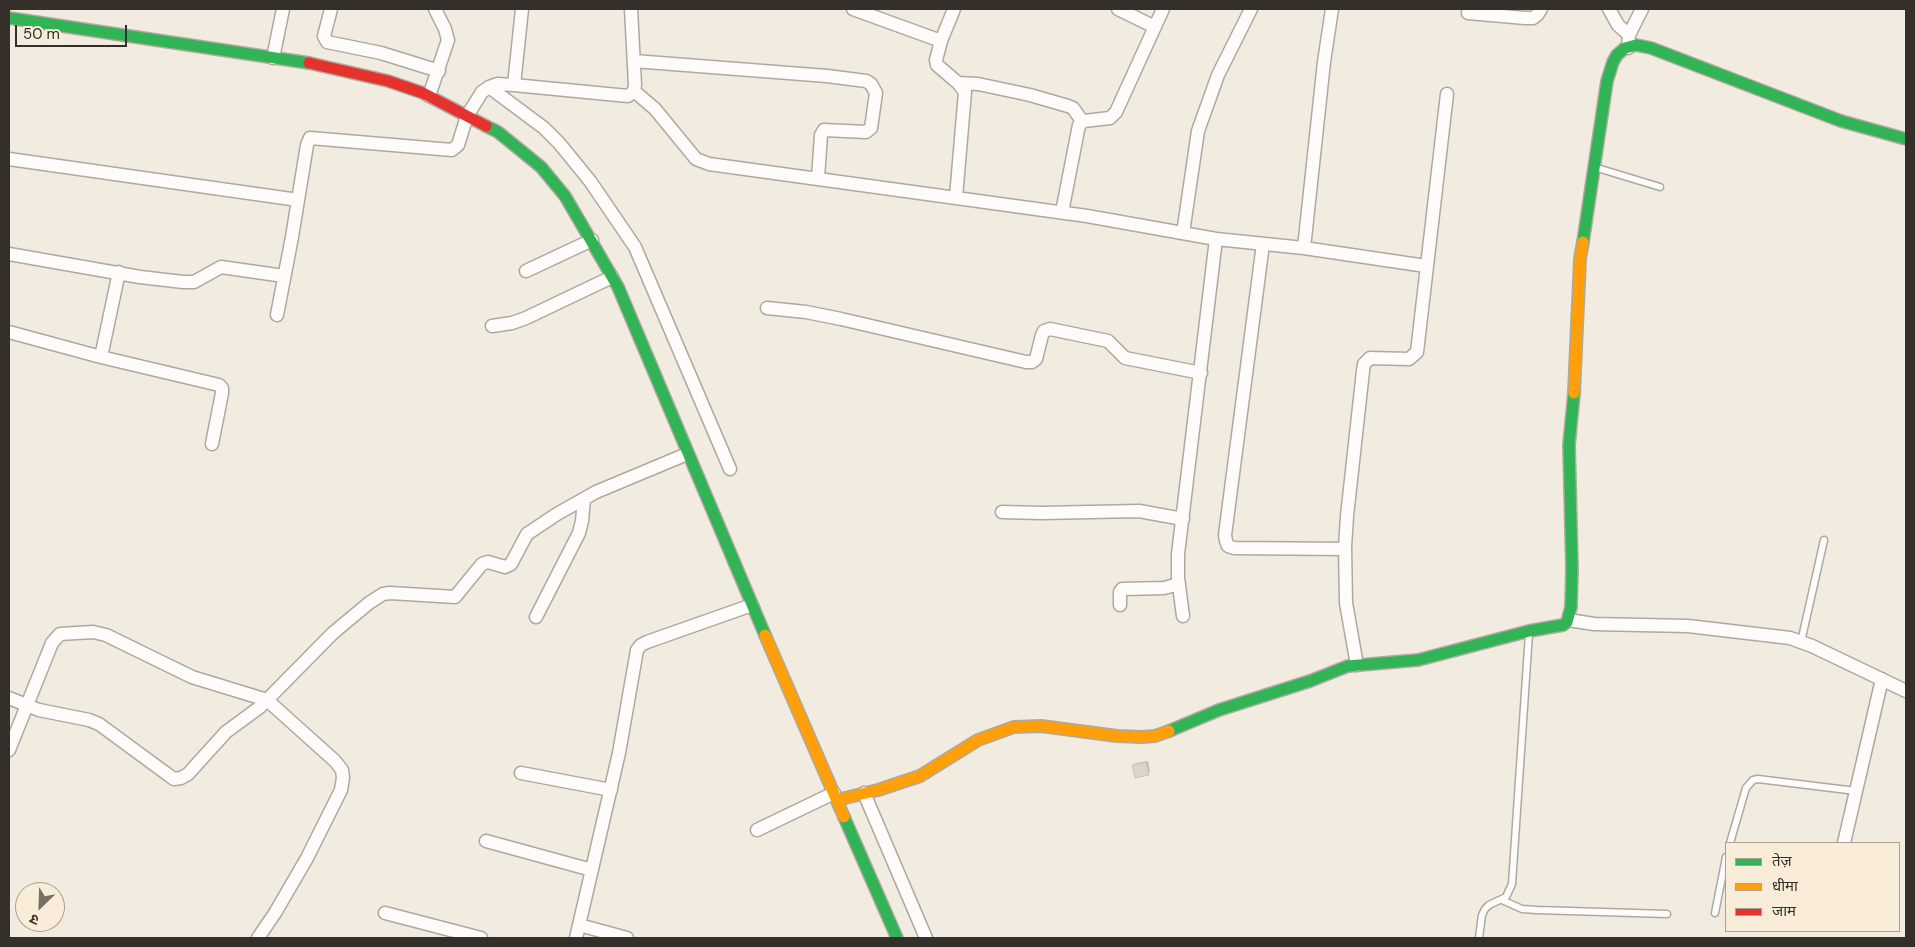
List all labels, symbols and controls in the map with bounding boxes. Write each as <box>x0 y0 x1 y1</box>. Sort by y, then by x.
scale bar <box>18 15 130 47</box>
text: 50 m <box>23 24 60 44</box>
legend <box>1725 842 1900 932</box>
text: तेज़ <box>1772 851 1792 871</box>
text: धीमा <box>1772 876 1798 896</box>
north arrow <box>15 882 65 932</box>
text: जाम <box>1772 901 1796 921</box>
text: उ <box>27 910 42 930</box>

